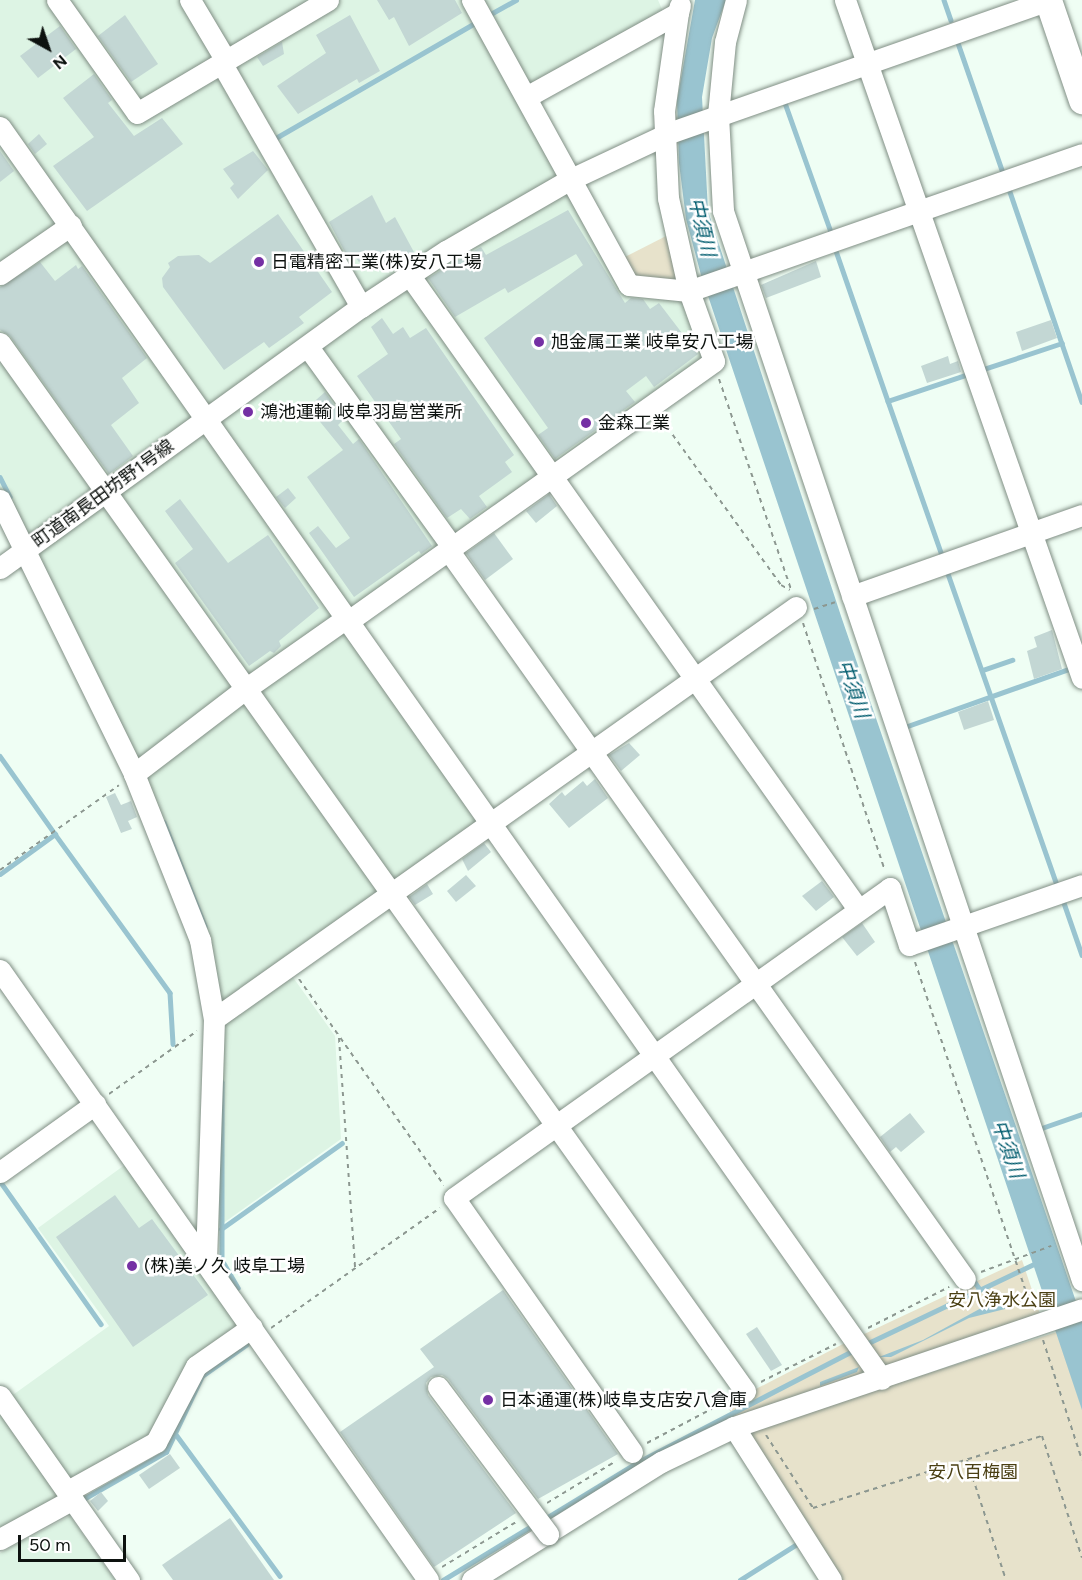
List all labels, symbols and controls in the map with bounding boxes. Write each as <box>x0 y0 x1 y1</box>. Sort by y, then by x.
north arrow <box>18 18 78 78</box>
text: N <box>49 51 71 73</box>
water label: 中須川 <box>684 195 720 259</box>
place label: 日電精密工業(株)安八工場 <box>271 251 482 273</box>
marker: 日電精密工業(株)安八工場 <box>252 255 266 269</box>
place label: 旭金属工業 岐阜安八工場 <box>551 331 753 353</box>
marker: 旭金属工業 岐阜安八工場 <box>532 335 546 349</box>
place label: 鴻池運輸 岐阜羽島営業所 <box>260 401 462 423</box>
marker: 鴻池運輸 岐阜羽島営業所 <box>241 405 255 419</box>
place label: 金森工業 <box>598 412 670 434</box>
marker: 金森工業 <box>579 416 593 430</box>
street label: 町道南長田坊野1号線 <box>28 435 178 553</box>
water label: 中須川 <box>832 657 874 721</box>
water label: 中須川 <box>987 1117 1029 1181</box>
place label: (株)美ノ久 岐阜工場 <box>144 1255 305 1277</box>
marker: (株)美ノ久 岐阜工場 <box>125 1259 139 1273</box>
park label: 安八浄水公園 <box>948 1289 1056 1311</box>
place label: 日本通運(株)岐阜支店安八倉庫 <box>500 1389 747 1411</box>
marker: 日本通運(株)岐阜支店安八倉庫 <box>481 1393 495 1407</box>
park label: 安八百梅園 <box>928 1461 1018 1483</box>
scale bar <box>21 1523 129 1561</box>
text: 50 m <box>29 1534 71 1556</box>

